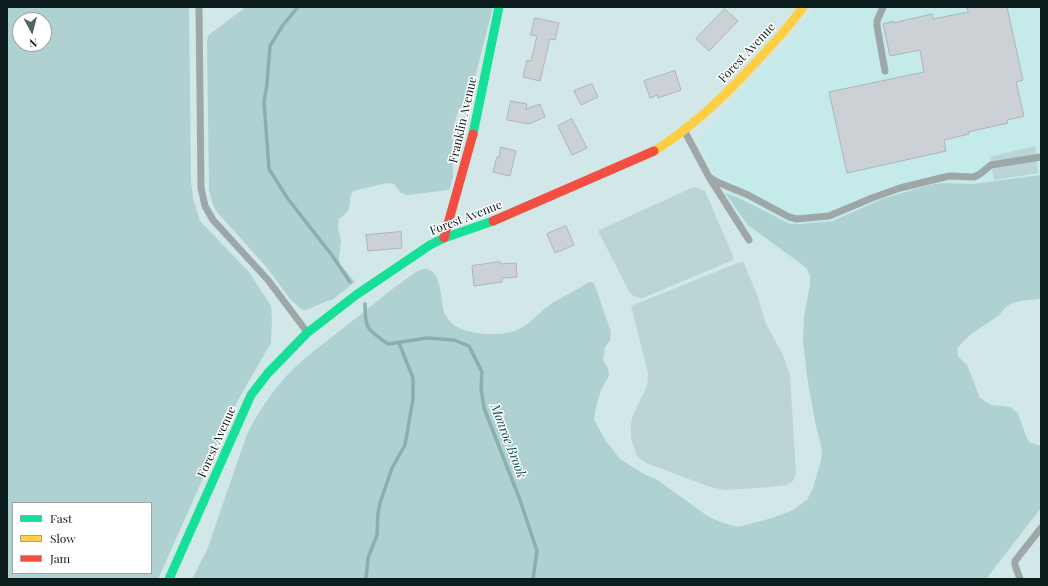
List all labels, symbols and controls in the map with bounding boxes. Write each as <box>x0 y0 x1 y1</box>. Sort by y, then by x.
north arrow <box>12 12 52 52</box>
street label: Forest Avenue <box>716 20 778 86</box>
text: N <box>29 35 38 51</box>
street label: Franklin Avenue <box>446 75 480 165</box>
street label: Forest Avenue <box>428 198 504 238</box>
water label: Monroe Brook <box>487 402 529 480</box>
street label: Forest Avenue <box>195 404 239 480</box>
legend <box>12 502 152 574</box>
text: Fast <box>50 510 72 526</box>
text: Slow <box>50 530 76 546</box>
text: Jam <box>50 550 70 566</box>

